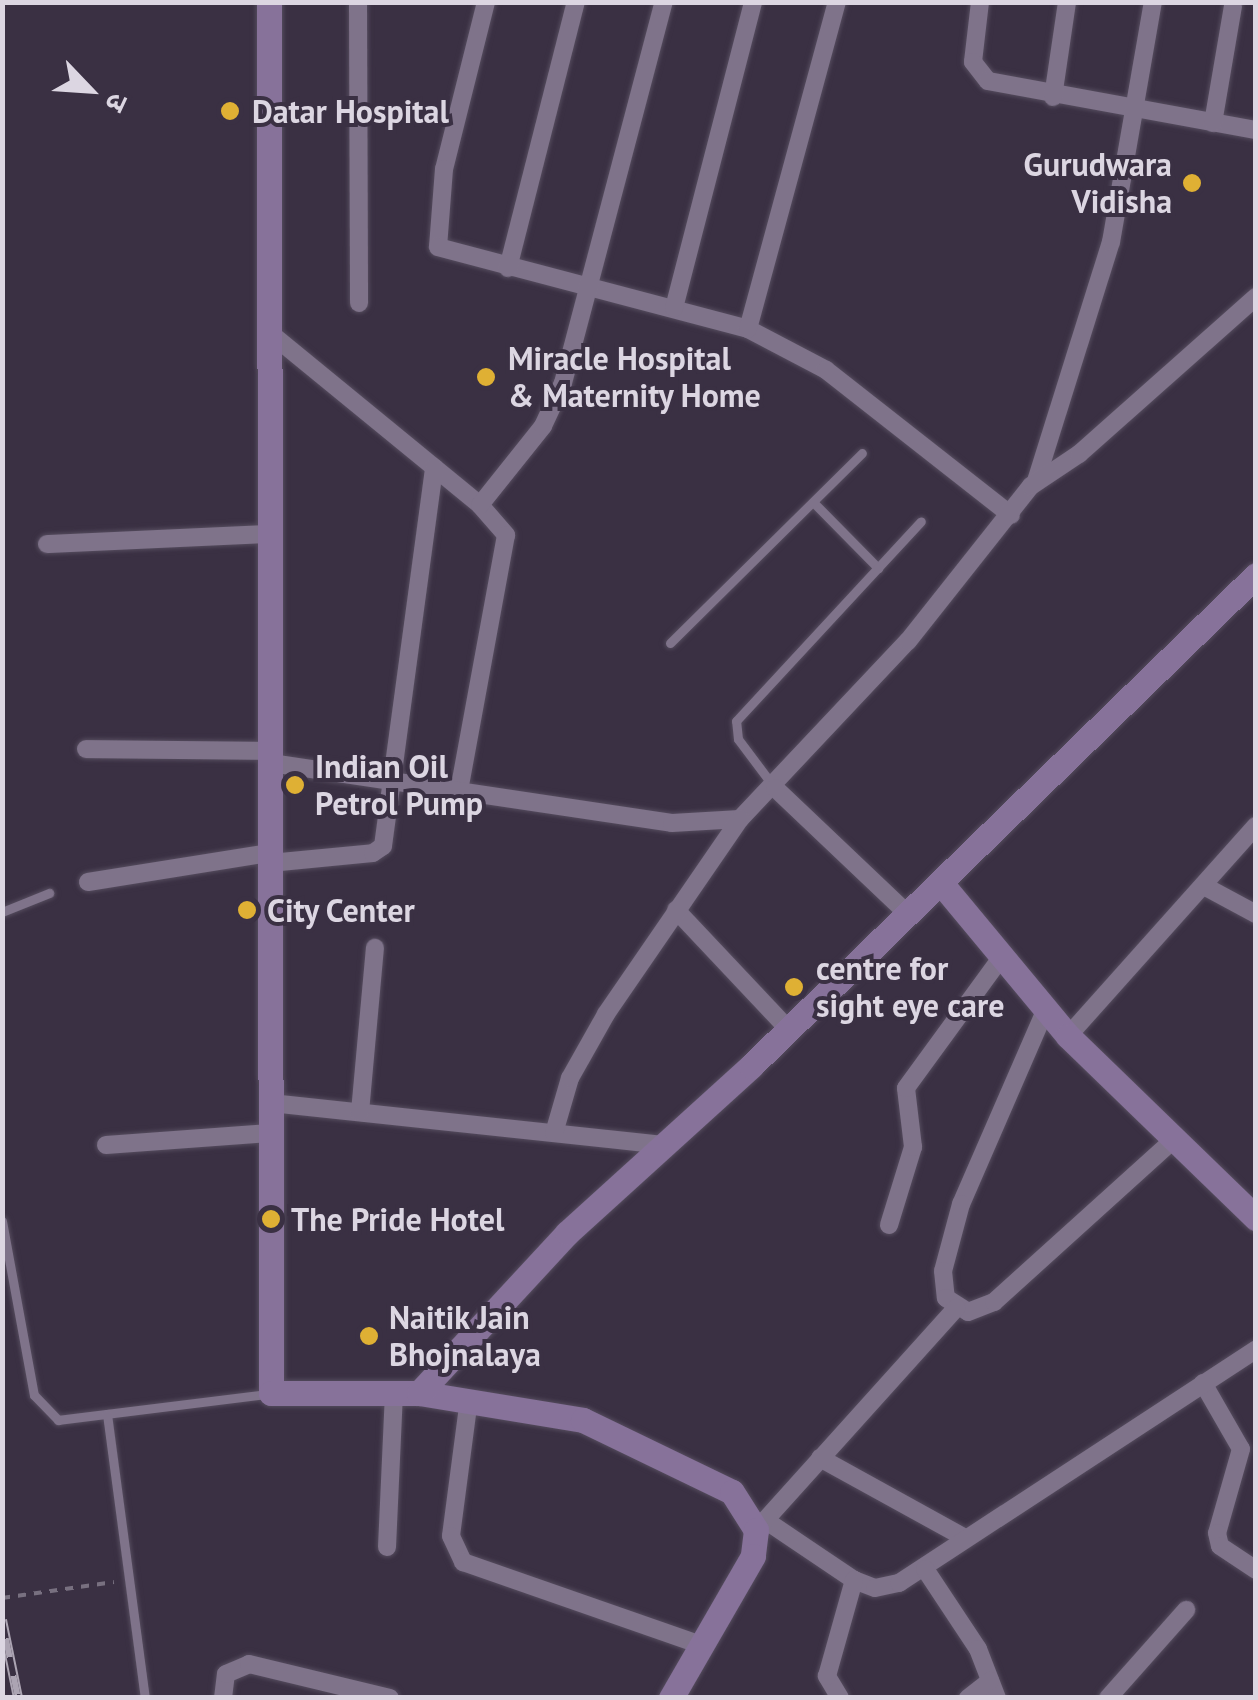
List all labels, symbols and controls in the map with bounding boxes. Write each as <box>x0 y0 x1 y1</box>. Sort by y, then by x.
north arrow <box>40 40 140 140</box>
text: उ <box>97 88 138 118</box>
place label: Datar Hospital <box>252 92 449 130</box>
marker: Datar Hospital <box>217 98 243 124</box>
place label: Gurudwara Vidisha <box>1024 146 1172 221</box>
marker: Gurudwara Vidisha <box>1181 172 1203 194</box>
place label: Miracle Hospital & Maternity Home <box>508 340 762 415</box>
marker: Miracle Hospital & Maternity Home <box>473 364 499 390</box>
place label: Indian Oil Petrol Pump <box>315 748 483 823</box>
marker: Indian Oil Petrol Pump <box>284 774 306 796</box>
place label: City Center <box>267 891 416 929</box>
marker: City Center <box>236 899 258 921</box>
place label: centre for sight eye care <box>816 950 1004 1025</box>
marker: centre for sight eye care <box>781 974 807 1000</box>
place label: The Pride Hotel <box>291 1200 504 1238</box>
marker: The Pride Hotel <box>260 1208 282 1230</box>
place label: Naitik Jain Bhojnalaya <box>389 1299 541 1374</box>
marker: Naitik Jain Bhojnalaya <box>358 1325 380 1347</box>

